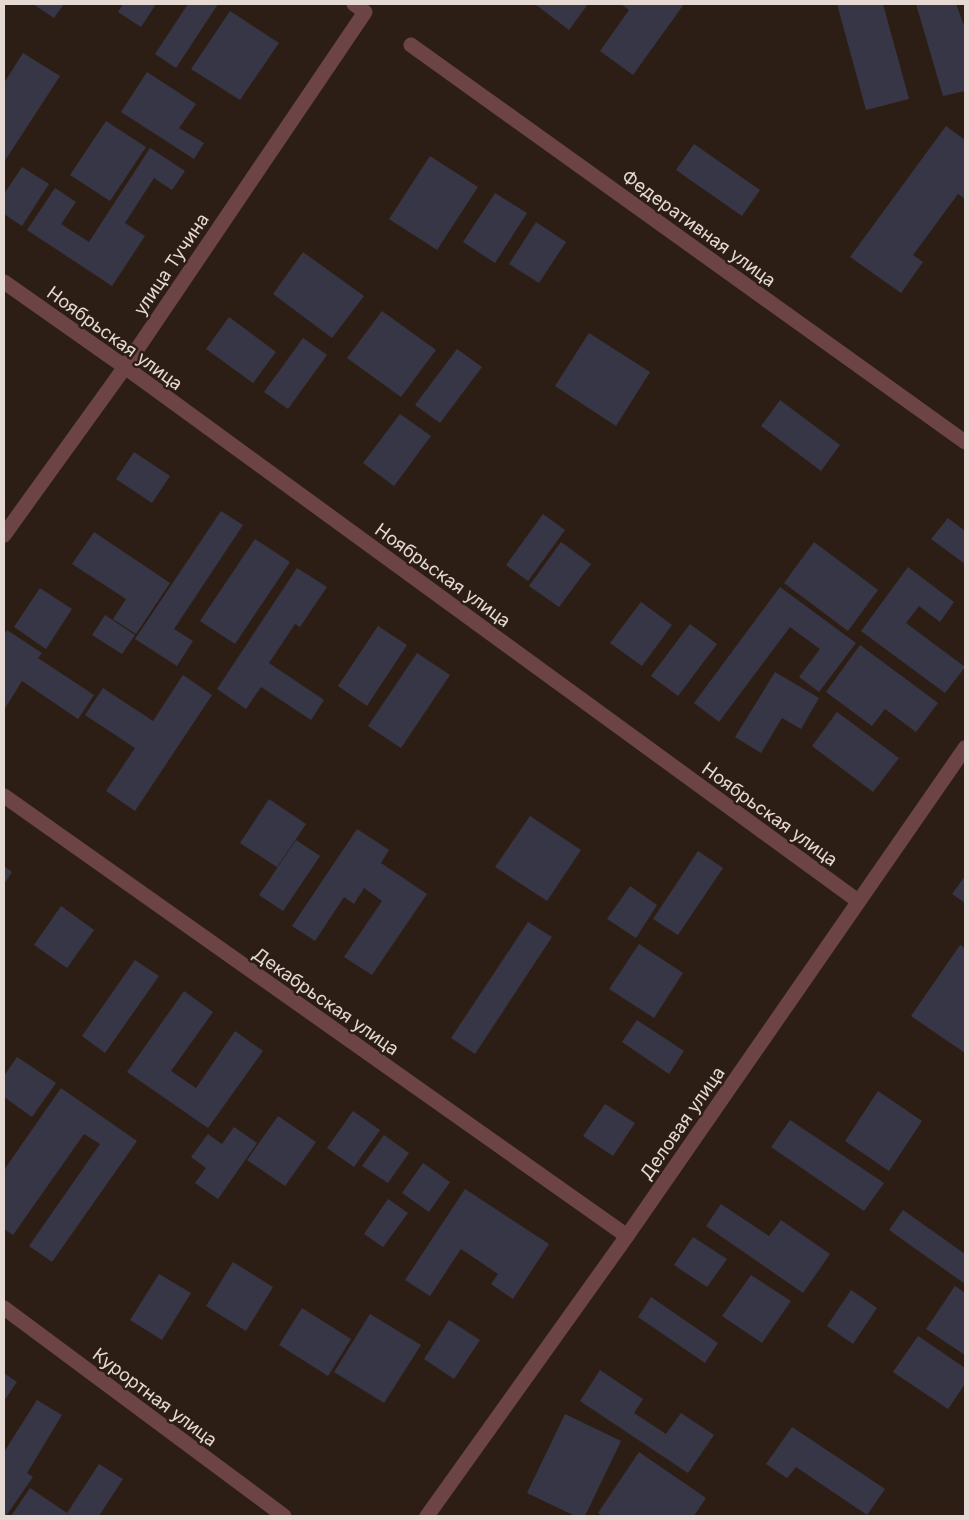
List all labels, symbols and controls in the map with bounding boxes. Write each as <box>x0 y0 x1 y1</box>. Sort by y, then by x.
street label: Федеративная улица <box>618 165 780 291</box>
street label: улица Тучина <box>129 209 213 319</box>
street label: Ноябрьская улица <box>43 282 187 394</box>
street label: Ноябрьская улица <box>371 519 515 631</box>
street label: Ноябрьская улица <box>698 758 842 870</box>
street label: Декабрьская улица <box>249 943 403 1059</box>
street label: Деловая улица <box>635 1063 729 1183</box>
street label: Курортная улица <box>89 1343 221 1451</box>

